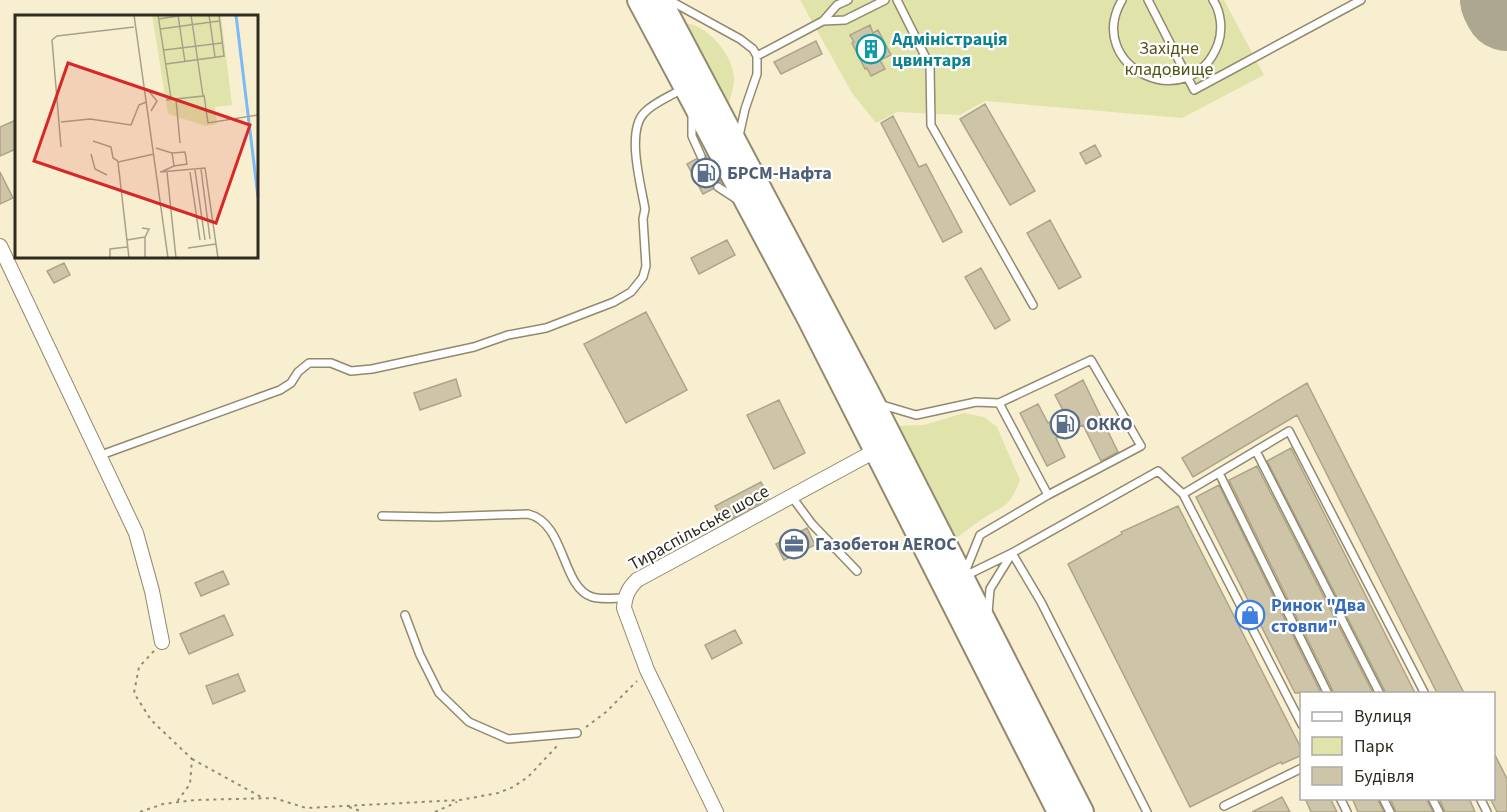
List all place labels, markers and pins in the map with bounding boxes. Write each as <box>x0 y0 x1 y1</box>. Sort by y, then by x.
place label: Адміністрація цвинтаря <box>891 27 1008 73</box>
building icon: Адміністрація цвинтаря <box>855 33 887 65</box>
fuel station icon: БРСМ-Нафта <box>690 157 722 189</box>
place label: БРСМ-Нафта <box>727 161 832 186</box>
fuel station icon: ОККО <box>1049 408 1081 440</box>
place label: ОККО <box>1086 412 1133 437</box>
office icon: Газобетон AEROC <box>778 528 810 560</box>
place label: Газобетон AEROC <box>815 532 957 557</box>
place label: Ринок "Два стовпи" <box>1271 593 1366 639</box>
shop icon: Ринок "Два стовпи" <box>1234 599 1266 631</box>

